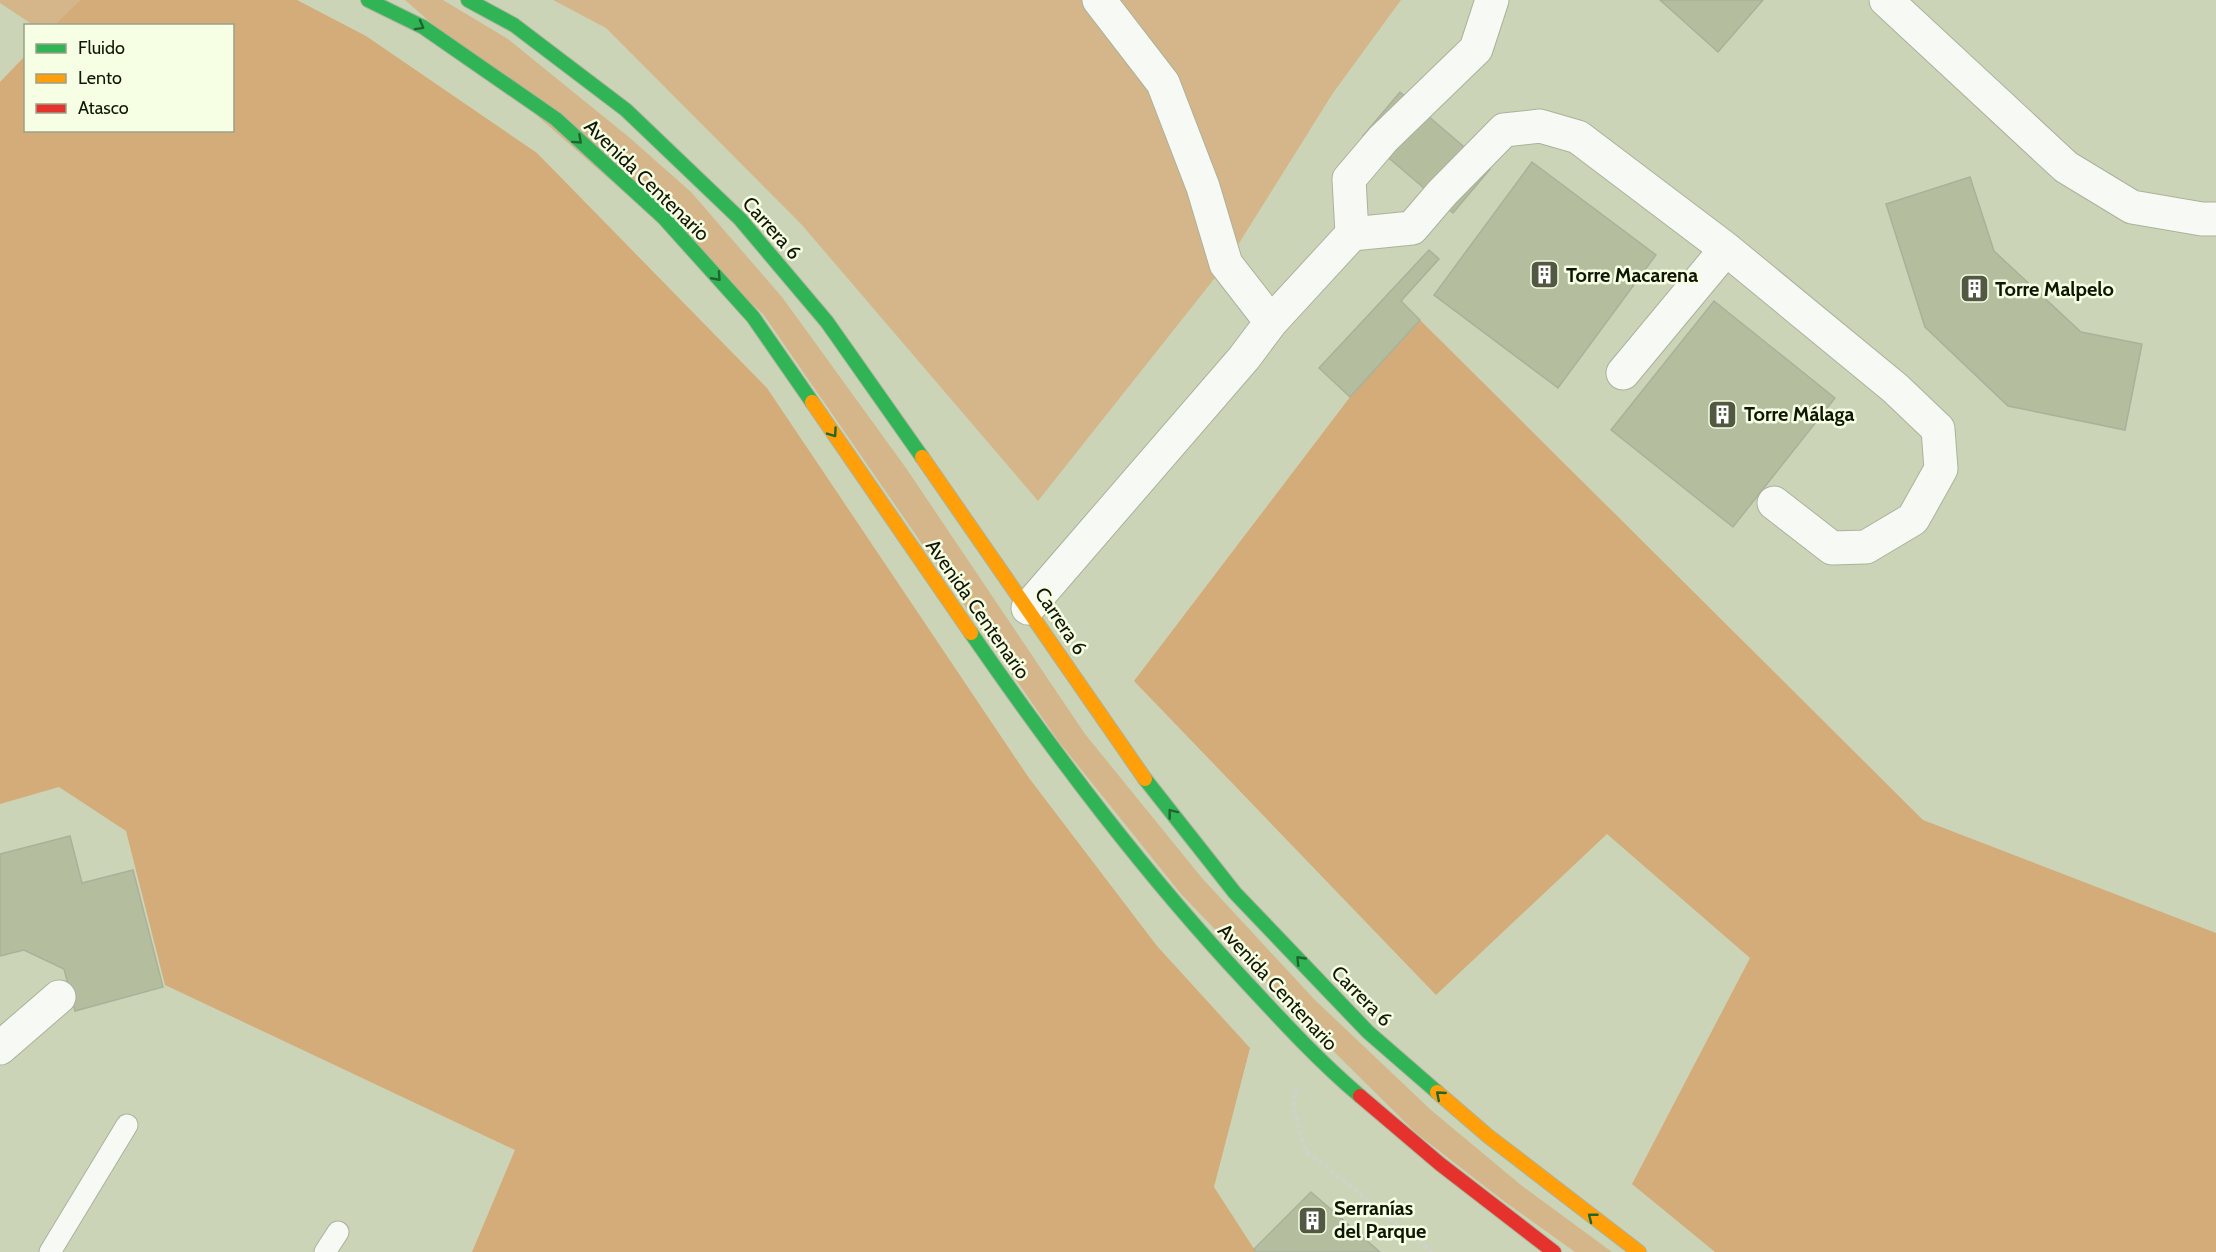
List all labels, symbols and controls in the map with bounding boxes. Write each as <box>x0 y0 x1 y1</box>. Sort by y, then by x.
one-way arrow <box>414 19 424 31</box>
legend <box>24 24 234 132</box>
text: Fluido <box>78 37 125 59</box>
text: Lento <box>78 67 122 89</box>
text: Atasco <box>78 97 129 119</box>
street label: Avenida Centenario <box>579 114 715 246</box>
one-way arrow <box>572 133 582 144</box>
street label: Carrera 6 <box>738 192 806 264</box>
building icon: Torre Macarena <box>1529 259 1561 291</box>
place label: Torre Macarena <box>1566 263 1698 287</box>
one-way arrow <box>710 270 721 281</box>
building icon: Torre Malpelo <box>1958 273 1990 305</box>
place label: Torre Malpelo <box>1995 277 2114 301</box>
building icon: Torre Málaga <box>1707 398 1739 430</box>
place label: Torre Málaga <box>1744 402 1855 426</box>
one-way arrow <box>826 426 837 437</box>
street label: Avenida Centenario <box>921 535 1035 683</box>
street label: Carrera 6 <box>1030 583 1092 659</box>
one-way arrow <box>1168 808 1179 819</box>
street label: Avenida Centenario <box>1213 919 1343 1055</box>
one-way arrow <box>1296 956 1307 967</box>
street label: Carrera 6 <box>1327 961 1397 1031</box>
one-way arrow <box>1436 1091 1447 1102</box>
place label: Serranías del Parque <box>1334 1196 1426 1243</box>
building icon: Serranías del Parque <box>1297 1204 1329 1236</box>
one-way arrow <box>1588 1213 1599 1224</box>

